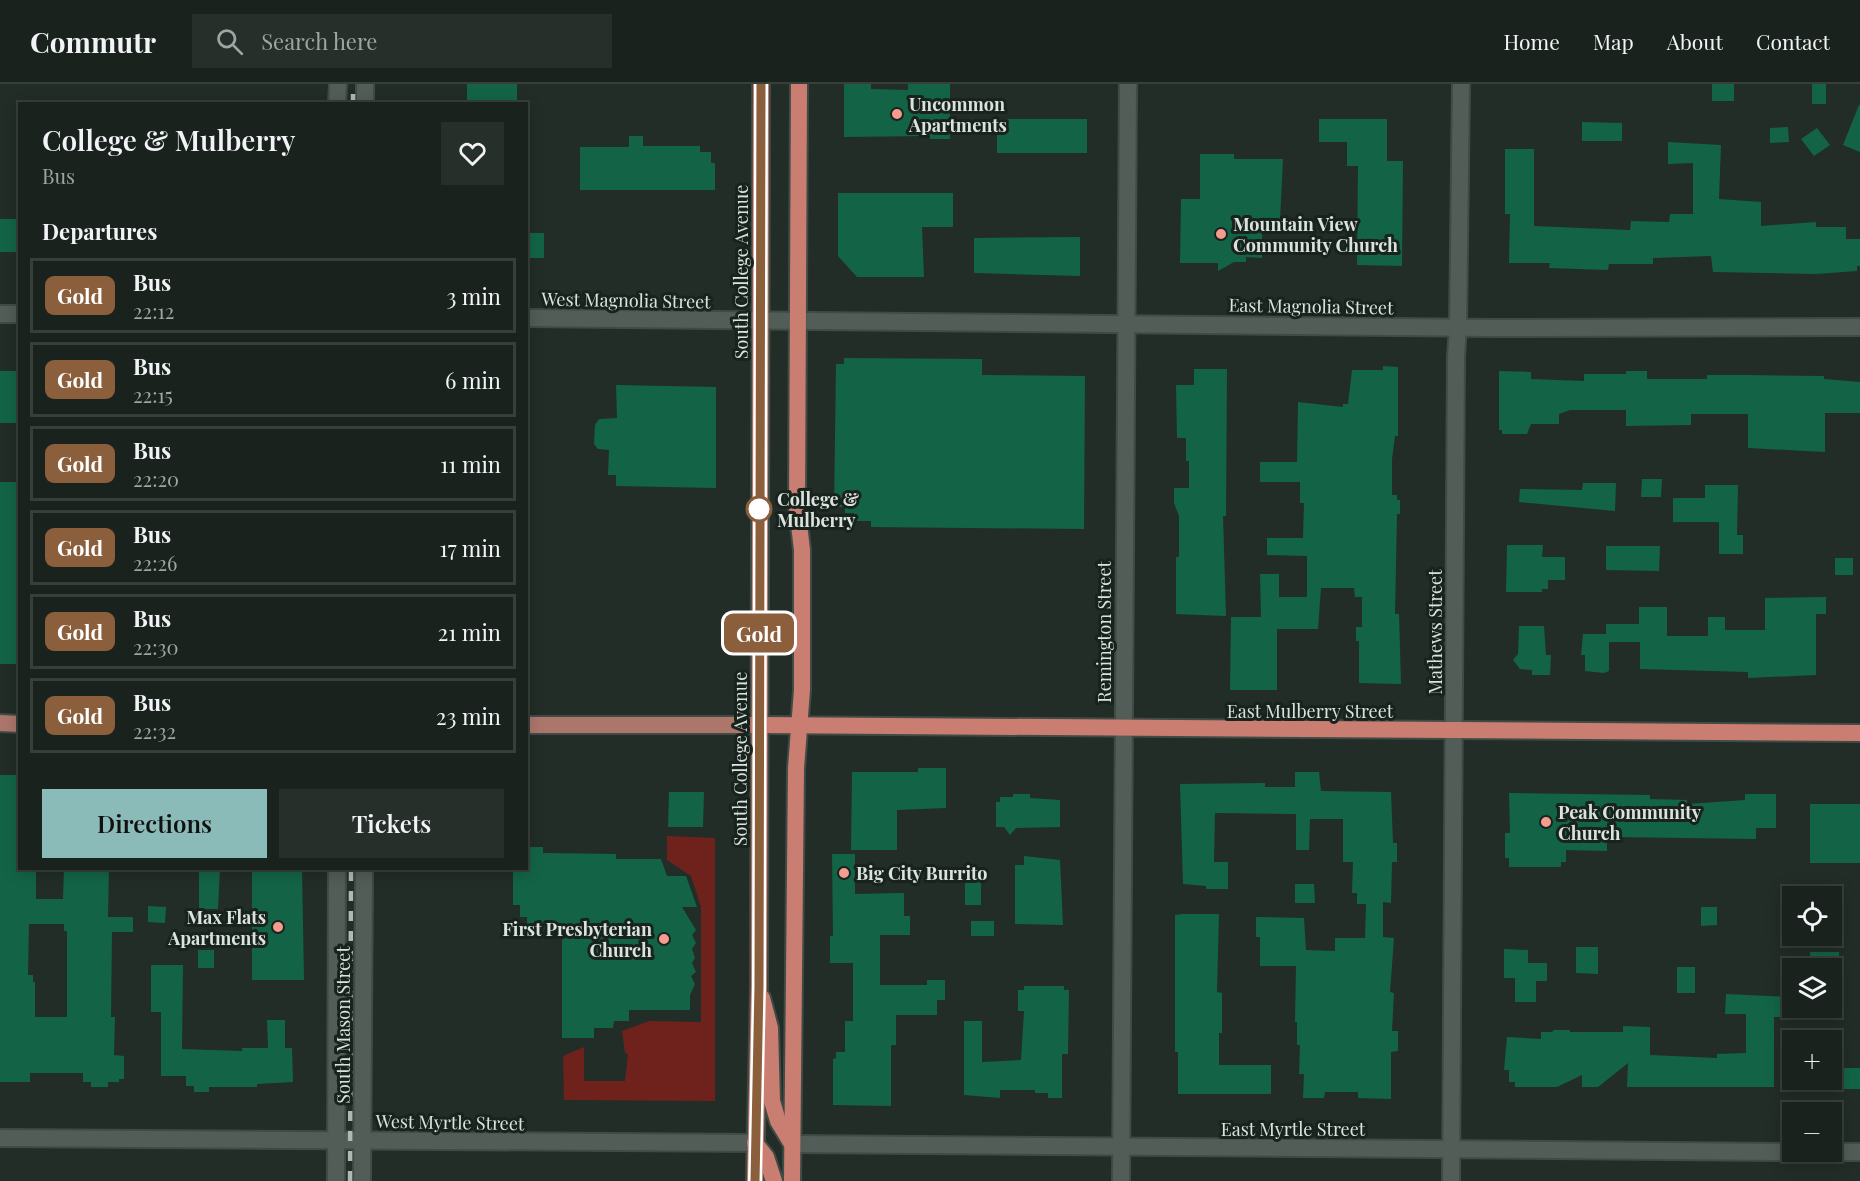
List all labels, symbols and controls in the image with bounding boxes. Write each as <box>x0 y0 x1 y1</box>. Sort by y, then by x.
search box <box>192 14 612 68</box>
text: Commutr <box>30 23 156 60</box>
icon: search <box>213 25 246 58</box>
text: Search here <box>261 26 377 56</box>
text: Home <box>1504 27 1560 55</box>
text: Map <box>1593 27 1634 55</box>
text: About <box>1667 27 1723 55</box>
text: Contact <box>1756 27 1830 55</box>
place label: Uncommon Apartments <box>908 92 1007 137</box>
marker: Uncommon Apartments <box>890 107 904 121</box>
text: College & Mulberry <box>42 121 296 158</box>
button: heart <box>441 122 504 185</box>
text: Bus <box>42 162 75 189</box>
street label: South College Avenue <box>729 185 753 359</box>
place label: Mountain View Community Church <box>1233 212 1398 257</box>
text: Departures <box>42 216 157 246</box>
marker: Mountain View Community Church <box>1214 227 1228 241</box>
text: Bus <box>133 267 171 297</box>
text: Gold <box>57 281 103 309</box>
text: 3 min <box>446 281 501 311</box>
street label: West Magnolia Street <box>540 287 711 313</box>
street label: East Magnolia Street <box>1228 293 1394 319</box>
text: 22:12 <box>133 297 174 324</box>
text: Bus <box>133 351 171 381</box>
text: Gold <box>57 365 103 393</box>
text: 6 min <box>445 365 501 395</box>
text: 22:15 <box>133 381 173 408</box>
text: Bus <box>133 435 171 465</box>
text: Gold <box>57 449 103 477</box>
text: 11 min <box>440 449 501 479</box>
text: 22:20 <box>133 465 179 492</box>
place label: College & Mulberry <box>777 487 859 532</box>
marker: College & Mulberry <box>746 496 772 522</box>
text: Bus <box>133 519 171 549</box>
text: Gold <box>57 533 103 561</box>
text: 17 min <box>440 533 501 563</box>
text: 22:26 <box>133 549 177 576</box>
street label: Remington Street <box>1092 560 1116 703</box>
street label: Mathews Street <box>1423 569 1447 695</box>
text: Bus <box>133 603 171 633</box>
line badge: Gold <box>717 614 801 652</box>
text: Gold <box>57 617 103 645</box>
text: 21 min <box>438 617 501 647</box>
text: Gold <box>736 619 782 647</box>
text: 22:30 <box>133 633 178 660</box>
street label: South College Avenue <box>728 672 752 846</box>
text: Bus <box>133 687 171 717</box>
street label: East Mulberry Street <box>1227 699 1394 723</box>
text: Gold <box>57 701 103 729</box>
text: 23 min <box>436 701 501 731</box>
text: 22:32 <box>133 717 176 744</box>
button: Directions <box>42 789 267 858</box>
button: Tickets <box>279 789 504 858</box>
place label: Peak Community Church <box>1558 800 1702 845</box>
marker: Peak Community Church <box>1539 815 1553 829</box>
place label: Big City Burrito <box>856 861 988 885</box>
marker: Big City Burrito <box>837 866 851 880</box>
map controls <box>1782 886 1842 1162</box>
button: locate <box>1782 886 1842 946</box>
place label: Max Flats Apartments <box>167 905 266 950</box>
place label: First Presbyterian Church <box>502 917 652 962</box>
marker: Max Flats Apartments <box>271 920 285 934</box>
marker: First Presbyterian Church <box>657 932 671 946</box>
street label: South Mason Street <box>331 946 355 1104</box>
button: layers <box>1782 958 1842 1018</box>
button: + <box>1782 1030 1842 1090</box>
button: − <box>1782 1102 1842 1162</box>
street label: West Myrtle Street <box>375 1109 525 1135</box>
street label: East Myrtle Street <box>1221 1117 1366 1141</box>

